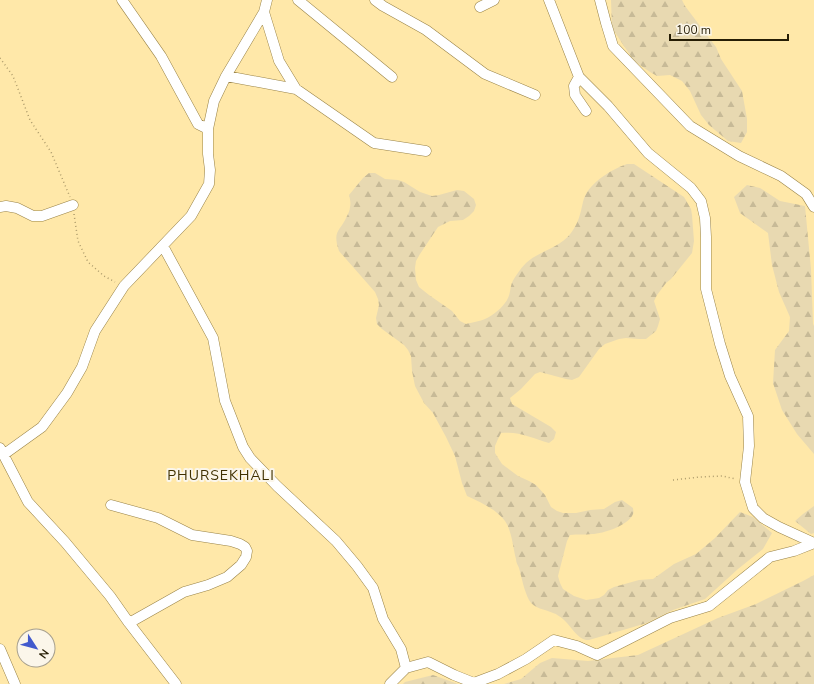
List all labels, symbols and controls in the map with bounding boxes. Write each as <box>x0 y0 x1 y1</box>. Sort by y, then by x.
scale bar <box>670 16 788 42</box>
text: 100 m <box>676 22 711 38</box>
district label: PHURSEKHALI <box>167 466 275 485</box>
north arrow <box>16 628 56 668</box>
text: N <box>35 646 52 661</box>

